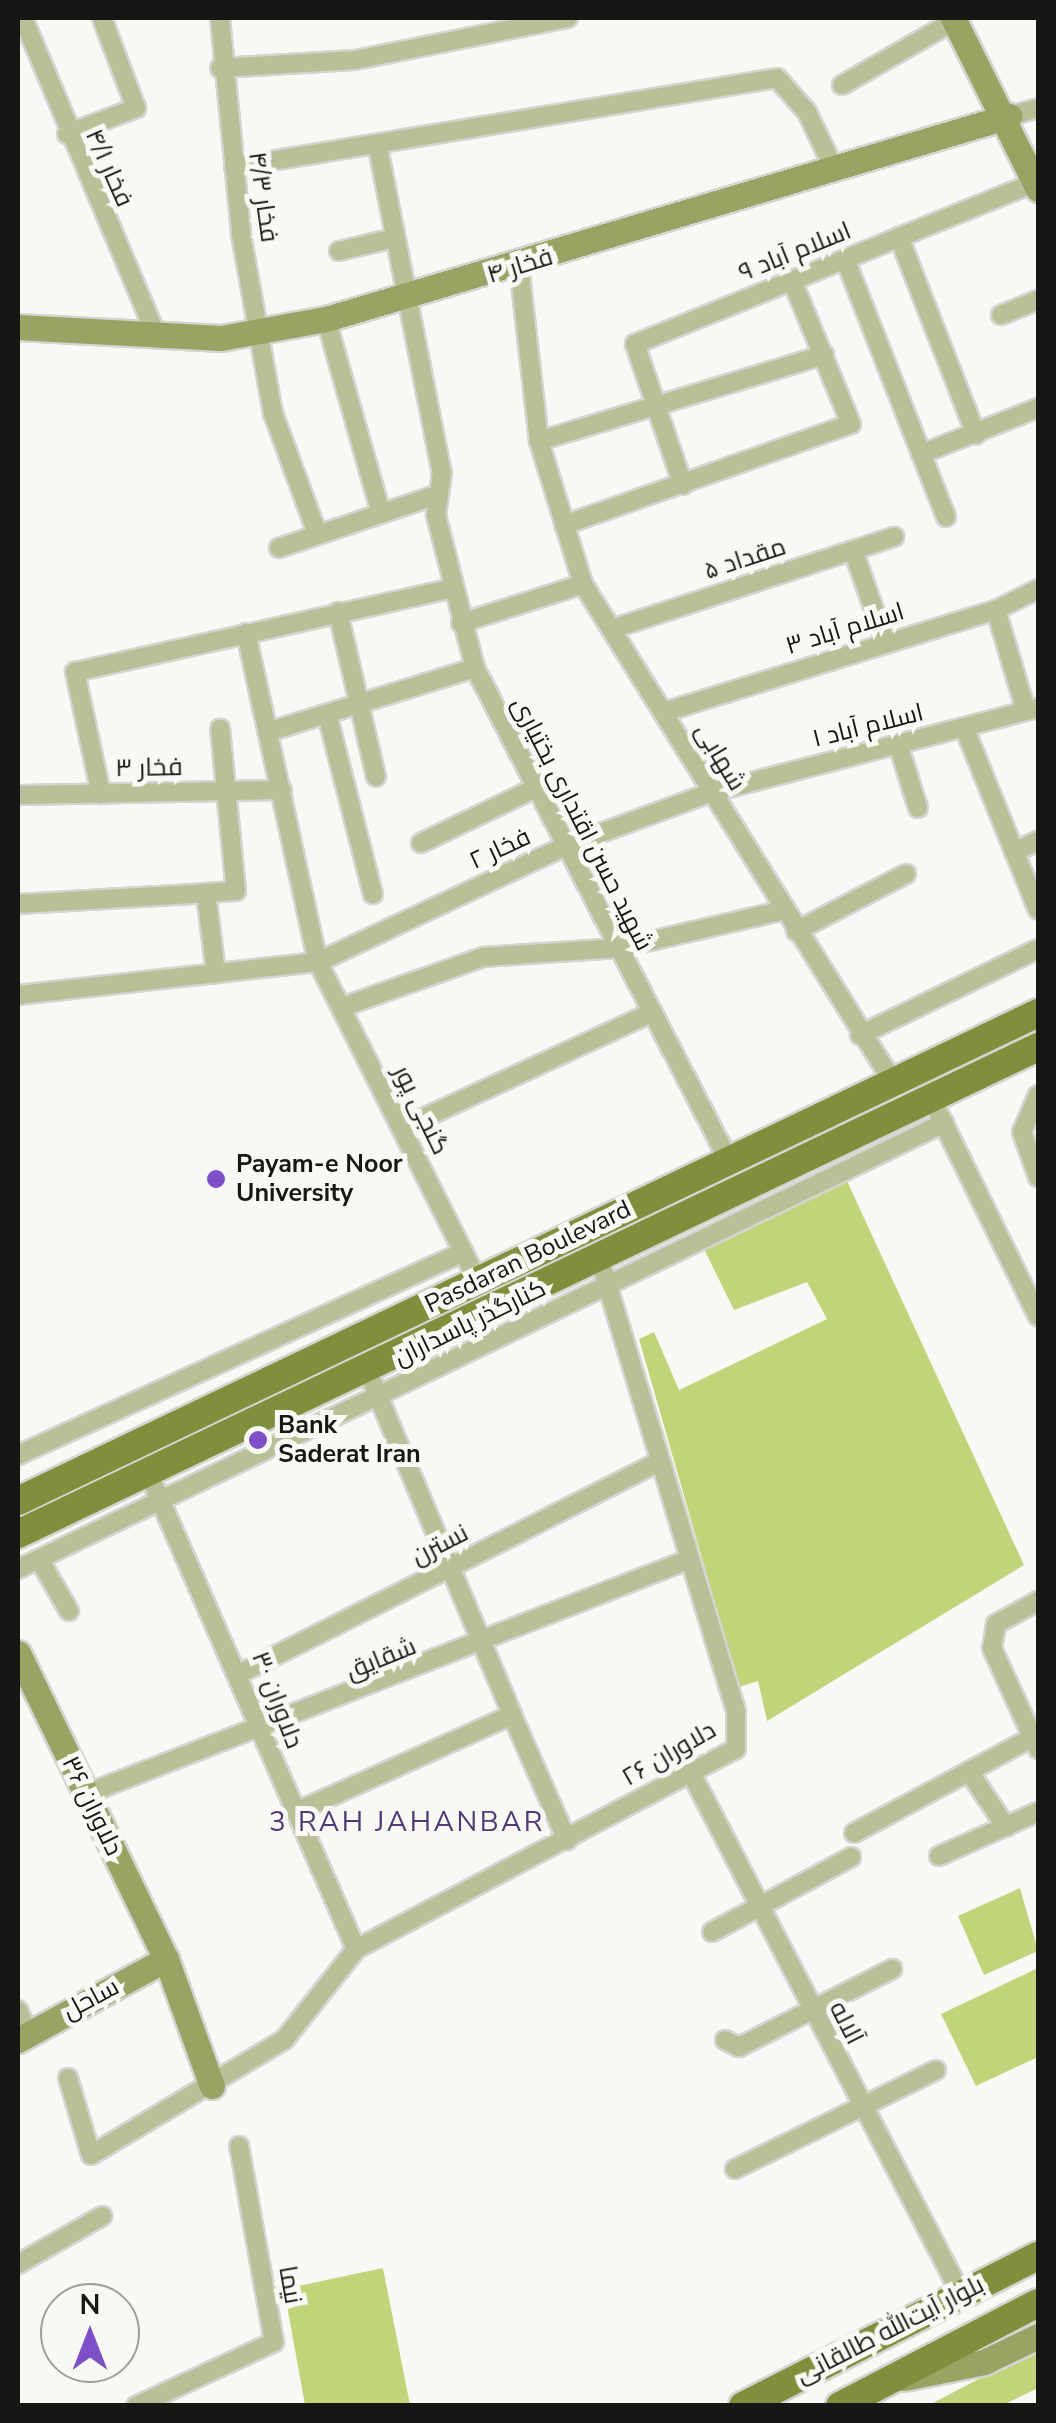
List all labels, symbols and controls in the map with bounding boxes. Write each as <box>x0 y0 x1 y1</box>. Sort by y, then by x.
street label: فخار ۴/۱ <box>79 124 139 212</box>
street label: فخار ۴/۳ <box>242 150 284 244</box>
street label: اسلام آباد ۹ <box>734 216 856 288</box>
street label: فخار ۴ <box>483 242 557 290</box>
street label: مقداد ۵ <box>700 532 790 586</box>
street label: اسلام آباد ۳ <box>782 597 908 661</box>
street label: شهید حسن اقتداری بختیاری <box>505 692 659 956</box>
street label: اسلام آباد ۱ <box>809 698 927 754</box>
street label: شهابی <box>688 718 752 796</box>
street label: فخار ۳ <box>115 752 183 784</box>
street label: فخار ۲ <box>465 822 535 876</box>
street label: گنجی پور <box>387 1060 455 1160</box>
place label: Payam-e Noor University <box>236 1150 403 1209</box>
marker: Payam-e Noor University <box>205 1168 227 1190</box>
street label: Pasdaran Boulevard <box>420 1194 636 1320</box>
street label: کنارگذر پاسداران <box>389 1273 551 1373</box>
place label: Bank Saderat Iran <box>278 1411 421 1470</box>
marker: Bank Saderat Iran <box>247 1429 269 1451</box>
street label: نسترن <box>407 1518 473 1572</box>
street label: شقایق <box>342 1631 420 1687</box>
street label: دلاوران ۳۰ <box>245 1647 309 1753</box>
street label: دلاوران ۲۶ <box>617 1715 721 1793</box>
street label: دلاوران ۳۶ <box>55 1751 129 1861</box>
district label: 3 RAH JAHANBAR <box>269 1805 545 1839</box>
street label: ساحل <box>58 1972 124 2026</box>
street label: آلاله <box>823 1997 869 2049</box>
street label: نیما <box>272 2264 308 2306</box>
street label: بلوار آیت‌الله طالقانی <box>791 2270 989 2390</box>
north arrow <box>40 2283 140 2383</box>
text: N <box>80 2286 100 2324</box>

